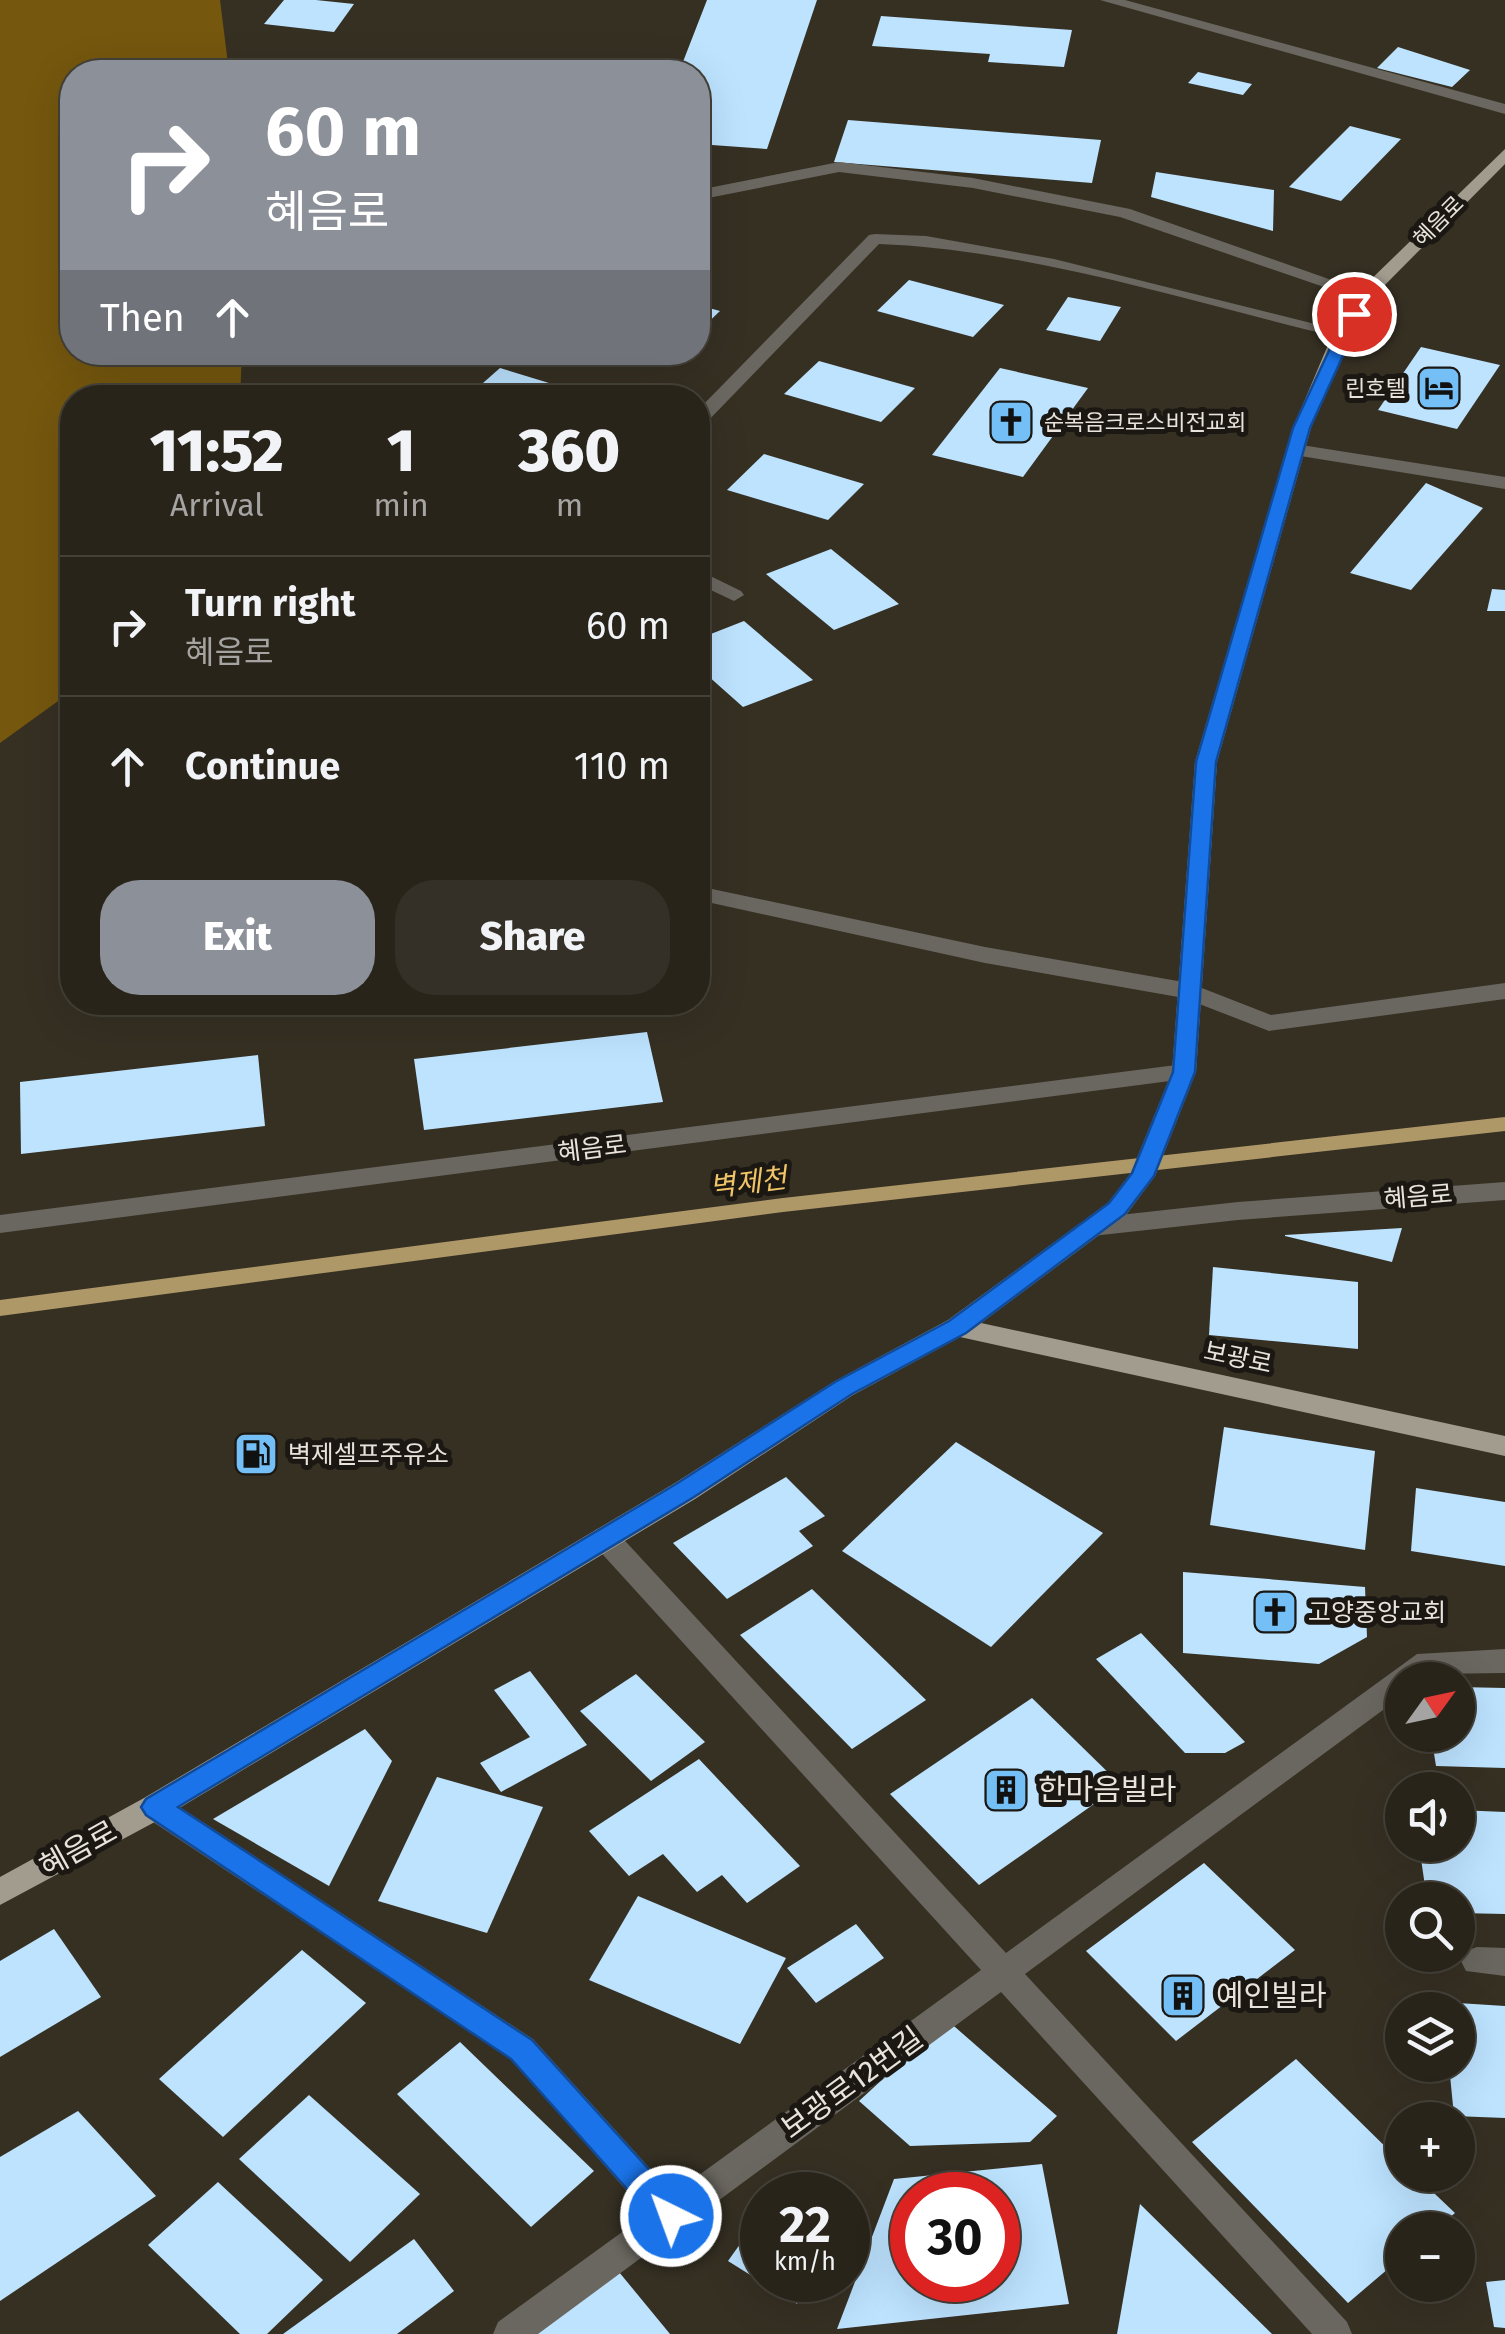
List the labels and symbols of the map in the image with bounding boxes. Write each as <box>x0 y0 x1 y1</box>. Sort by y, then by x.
street label: 혜음로 <box>1407 190 1469 252</box>
pin <box>1312 272 1397 357</box>
hotel icon: 린호텔 <box>1416 365 1462 411</box>
place label: 린호텔 <box>1345 375 1406 402</box>
church icon: 순복음크로스비전교회 <box>988 399 1034 445</box>
place label: 순복음크로스비전교회 <box>1044 409 1246 436</box>
street label: 혜음로 <box>556 1130 628 1168</box>
water label: 벽제천 <box>708 1161 792 1204</box>
street label: 혜음로 <box>1382 1179 1454 1215</box>
street label: 보광로 <box>1201 1336 1275 1380</box>
fuel station icon: 벽제셀프주유소 <box>233 1431 279 1477</box>
place label: 벽제셀프주유소 <box>288 1440 449 1470</box>
church icon: 고양중앙교회 <box>1252 1589 1298 1635</box>
place label: 고양중앙교회 <box>1308 1598 1446 1628</box>
north arrow <box>1385 1662 1475 1752</box>
building icon: 한마음빌라 <box>983 1767 1029 1813</box>
place label: 한마음빌라 <box>1038 1772 1176 1808</box>
street label: 혜음로 <box>33 1813 123 1885</box>
building icon: 예인빌라 <box>1160 1973 1206 2019</box>
place label: 예인빌라 <box>1216 1978 1327 2014</box>
street label: 보광로12번길 <box>774 2020 930 2146</box>
position arrow <box>619 2164 723 2268</box>
speed limit sign: 30 <box>890 2172 1020 2302</box>

